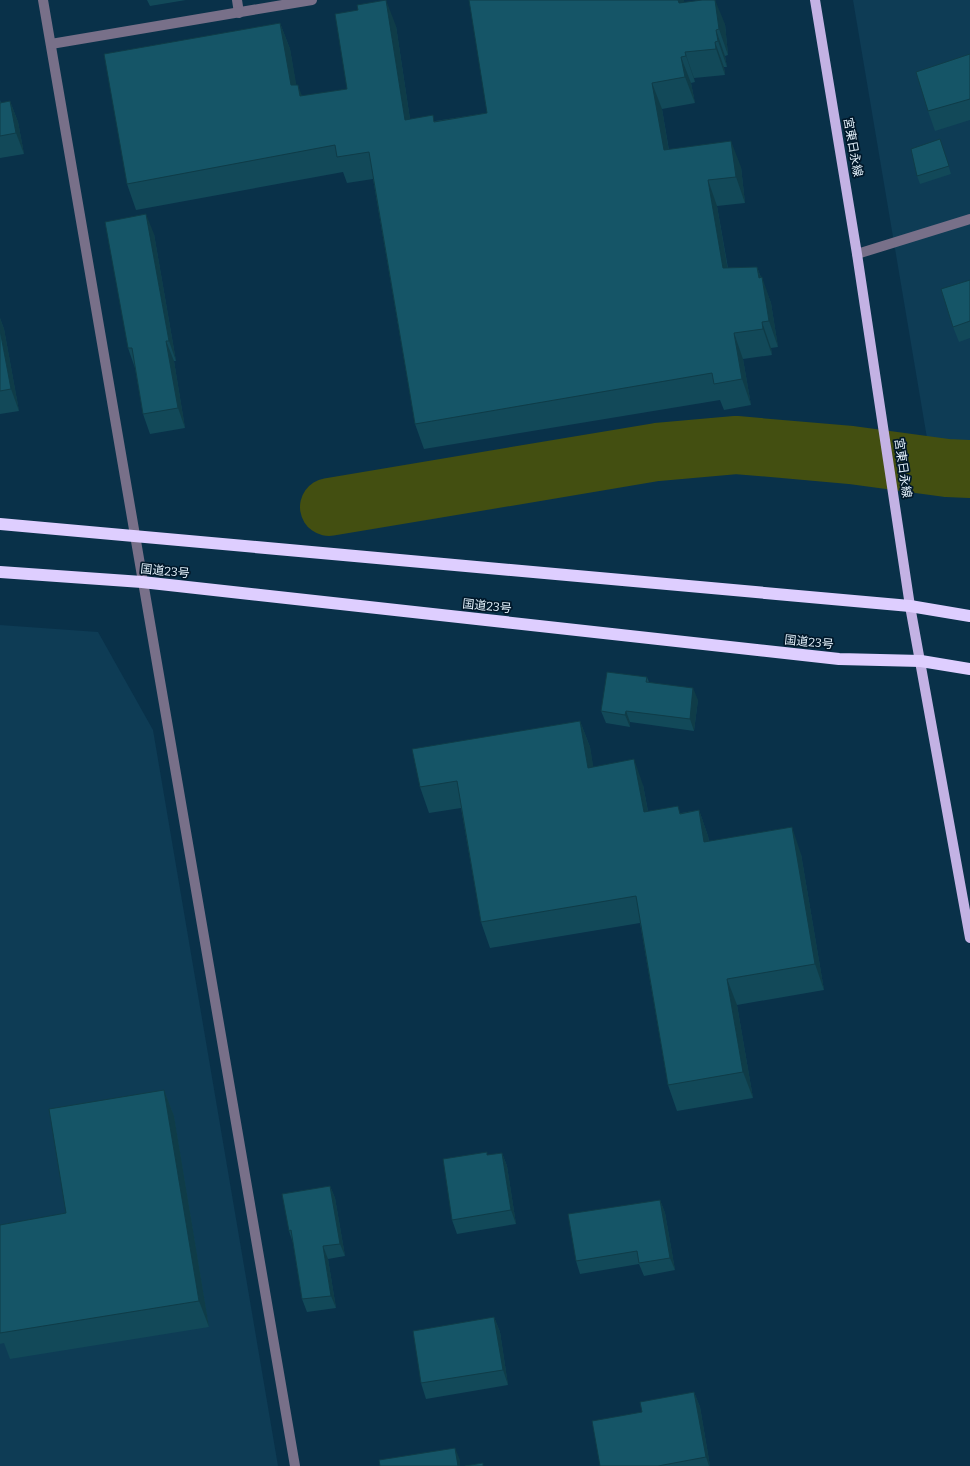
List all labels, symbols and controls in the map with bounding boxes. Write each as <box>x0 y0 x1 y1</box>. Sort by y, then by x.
street label: 宮東日永線 <box>841 116 865 178</box>
street label: 宮東日永線 <box>892 437 914 499</box>
street label: 国道23号 <box>140 561 190 581</box>
street label: 国道23号 <box>462 596 512 616</box>
street label: 国道23号 <box>784 632 834 652</box>

